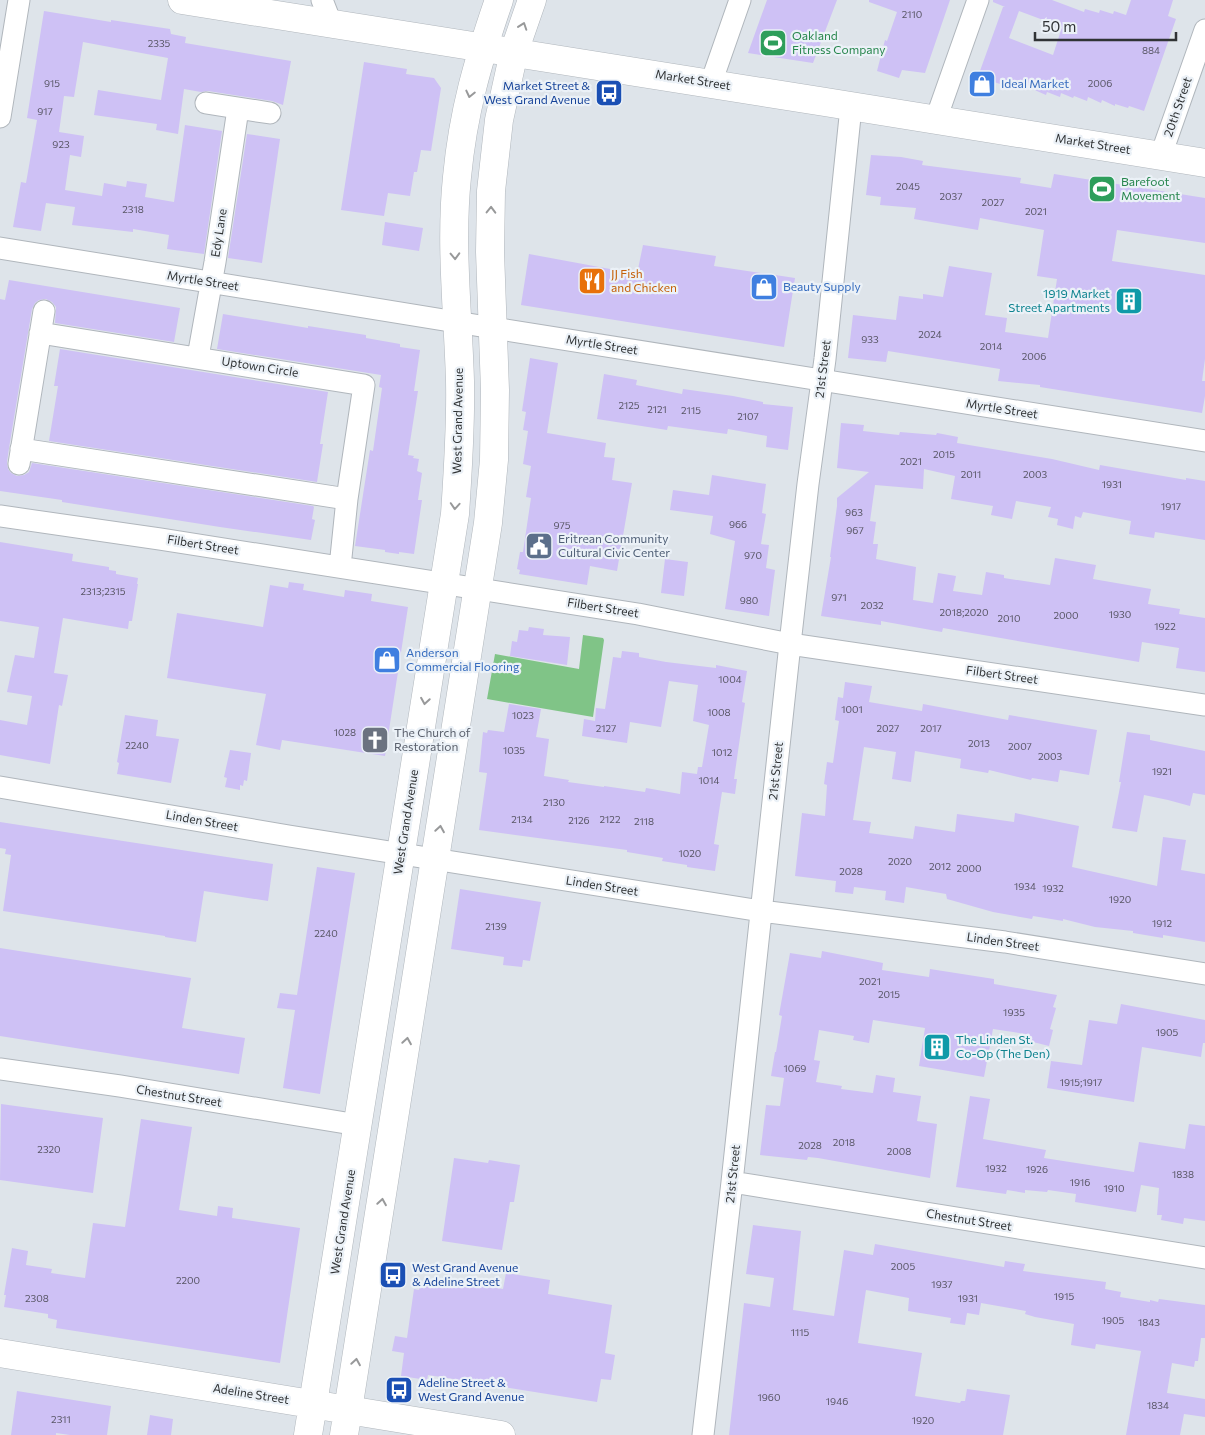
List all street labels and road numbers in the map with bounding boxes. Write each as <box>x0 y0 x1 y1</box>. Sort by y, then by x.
street label: Market Street <box>654 66 732 92</box>
street label: 20th Street <box>1160 75 1194 138</box>
street label: Market Street <box>1054 130 1132 156</box>
street label: Edy Lane <box>207 208 229 258</box>
street label: Myrtle Street <box>166 267 240 293</box>
street label: Myrtle Street <box>565 331 639 357</box>
street label: 21st Street <box>812 339 833 399</box>
street label: Uptown Circle <box>221 353 300 379</box>
street label: West Grand Avenue <box>449 368 465 474</box>
street label: Myrtle Street <box>965 395 1039 421</box>
street label: Filbert Street <box>166 531 240 557</box>
street label: Filbert Street <box>566 594 640 620</box>
street label: Filbert Street <box>965 662 1039 686</box>
street label: 21st Street <box>765 741 785 801</box>
street label: West Grand Avenue <box>390 768 420 875</box>
street label: Linden Street <box>165 807 240 833</box>
street label: Linden Street <box>565 872 639 898</box>
street label: Linden Street <box>966 929 1040 953</box>
street label: Chestnut Street <box>135 1081 223 1109</box>
street label: 21st Street <box>722 1144 742 1204</box>
street label: West Grand Avenue <box>327 1168 357 1275</box>
street label: Chestnut Street <box>925 1205 1013 1233</box>
street label: Adeline Street <box>212 1380 290 1406</box>

